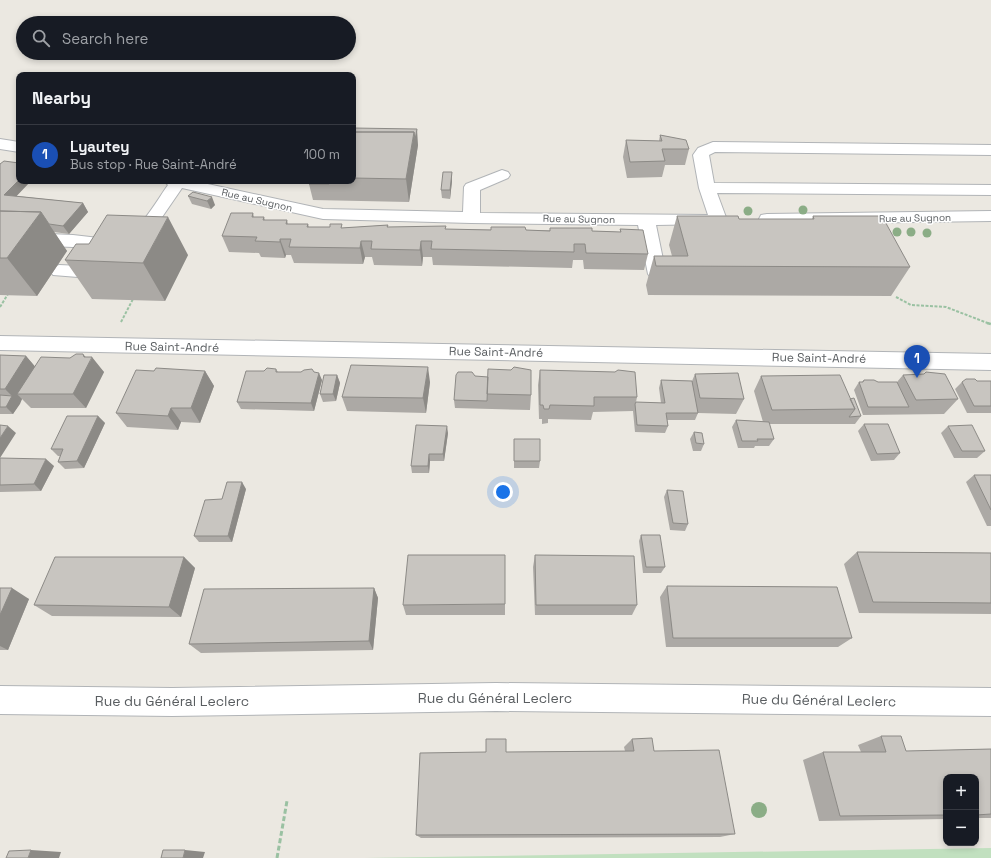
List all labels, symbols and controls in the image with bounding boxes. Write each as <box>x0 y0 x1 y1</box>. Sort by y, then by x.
search box <box>16 16 356 60</box>
icon: search <box>30 27 52 49</box>
text: Search here <box>62 29 148 48</box>
text: Nearby <box>32 87 91 109</box>
text: Lyautey <box>70 137 130 156</box>
text: 1 <box>42 146 48 163</box>
text: 100 m <box>303 146 340 163</box>
text: Bus stop · Rue Saint-André <box>70 156 237 173</box>
street label: Rue au Sugnon <box>220 186 294 214</box>
street label: Rue au Sugnon <box>879 211 951 225</box>
street label: Rue au Sugnon <box>543 212 615 226</box>
street label: Rue Saint-André <box>125 338 219 356</box>
street label: Rue Saint-André <box>449 343 543 361</box>
pin: 1 <box>904 345 930 378</box>
street label: Rue Saint-André <box>772 349 866 367</box>
your location <box>493 482 513 502</box>
street label: Rue du Général Leclerc <box>418 689 572 707</box>
street label: Rue du Général Leclerc <box>742 690 896 710</box>
street label: Rue du Général Leclerc <box>95 692 249 710</box>
map controls <box>943 774 979 846</box>
button: + <box>943 774 979 810</box>
button: − <box>943 810 979 846</box>

